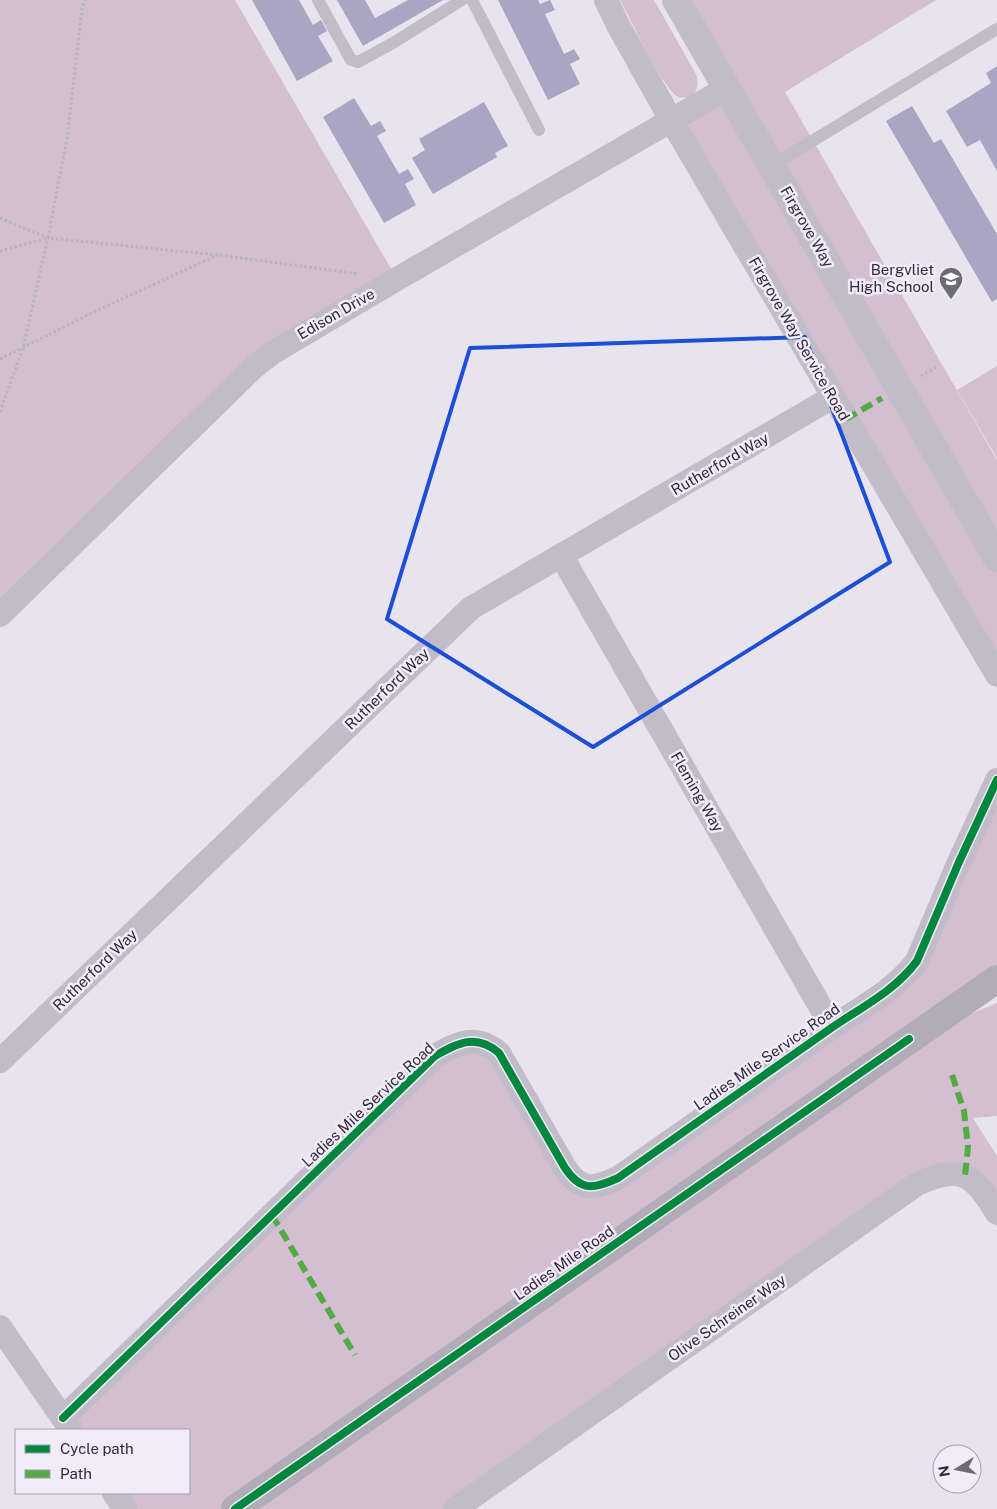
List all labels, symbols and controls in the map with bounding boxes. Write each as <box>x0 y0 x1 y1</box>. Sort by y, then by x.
street label: Firgrove Way <box>777 183 837 270</box>
street label: Firgrove Way Service Road <box>746 254 853 423</box>
place label: Bergvliet High School <box>849 261 934 295</box>
school or university icon: Bergvliet High School <box>938 266 964 300</box>
street label: Edison Drive <box>294 285 377 342</box>
street label: Rutherford Way <box>668 429 772 498</box>
street label: Rutherford Way <box>341 644 432 733</box>
street label: Fleming Way <box>668 749 727 835</box>
street label: Rutherford Way <box>49 925 140 1014</box>
street label: Ladies Mile Service Road <box>691 1000 843 1113</box>
street label: Ladies Mile Service Road <box>298 1039 437 1170</box>
street label: Ladies Mile Road <box>511 1222 617 1303</box>
street label: Olive Schreiner Way <box>665 1271 789 1365</box>
legend <box>15 1429 190 1494</box>
text: Cycle path <box>60 1440 134 1457</box>
north arrow <box>932 1444 982 1494</box>
text: N <box>935 1464 953 1478</box>
text: Path <box>60 1465 92 1482</box>

